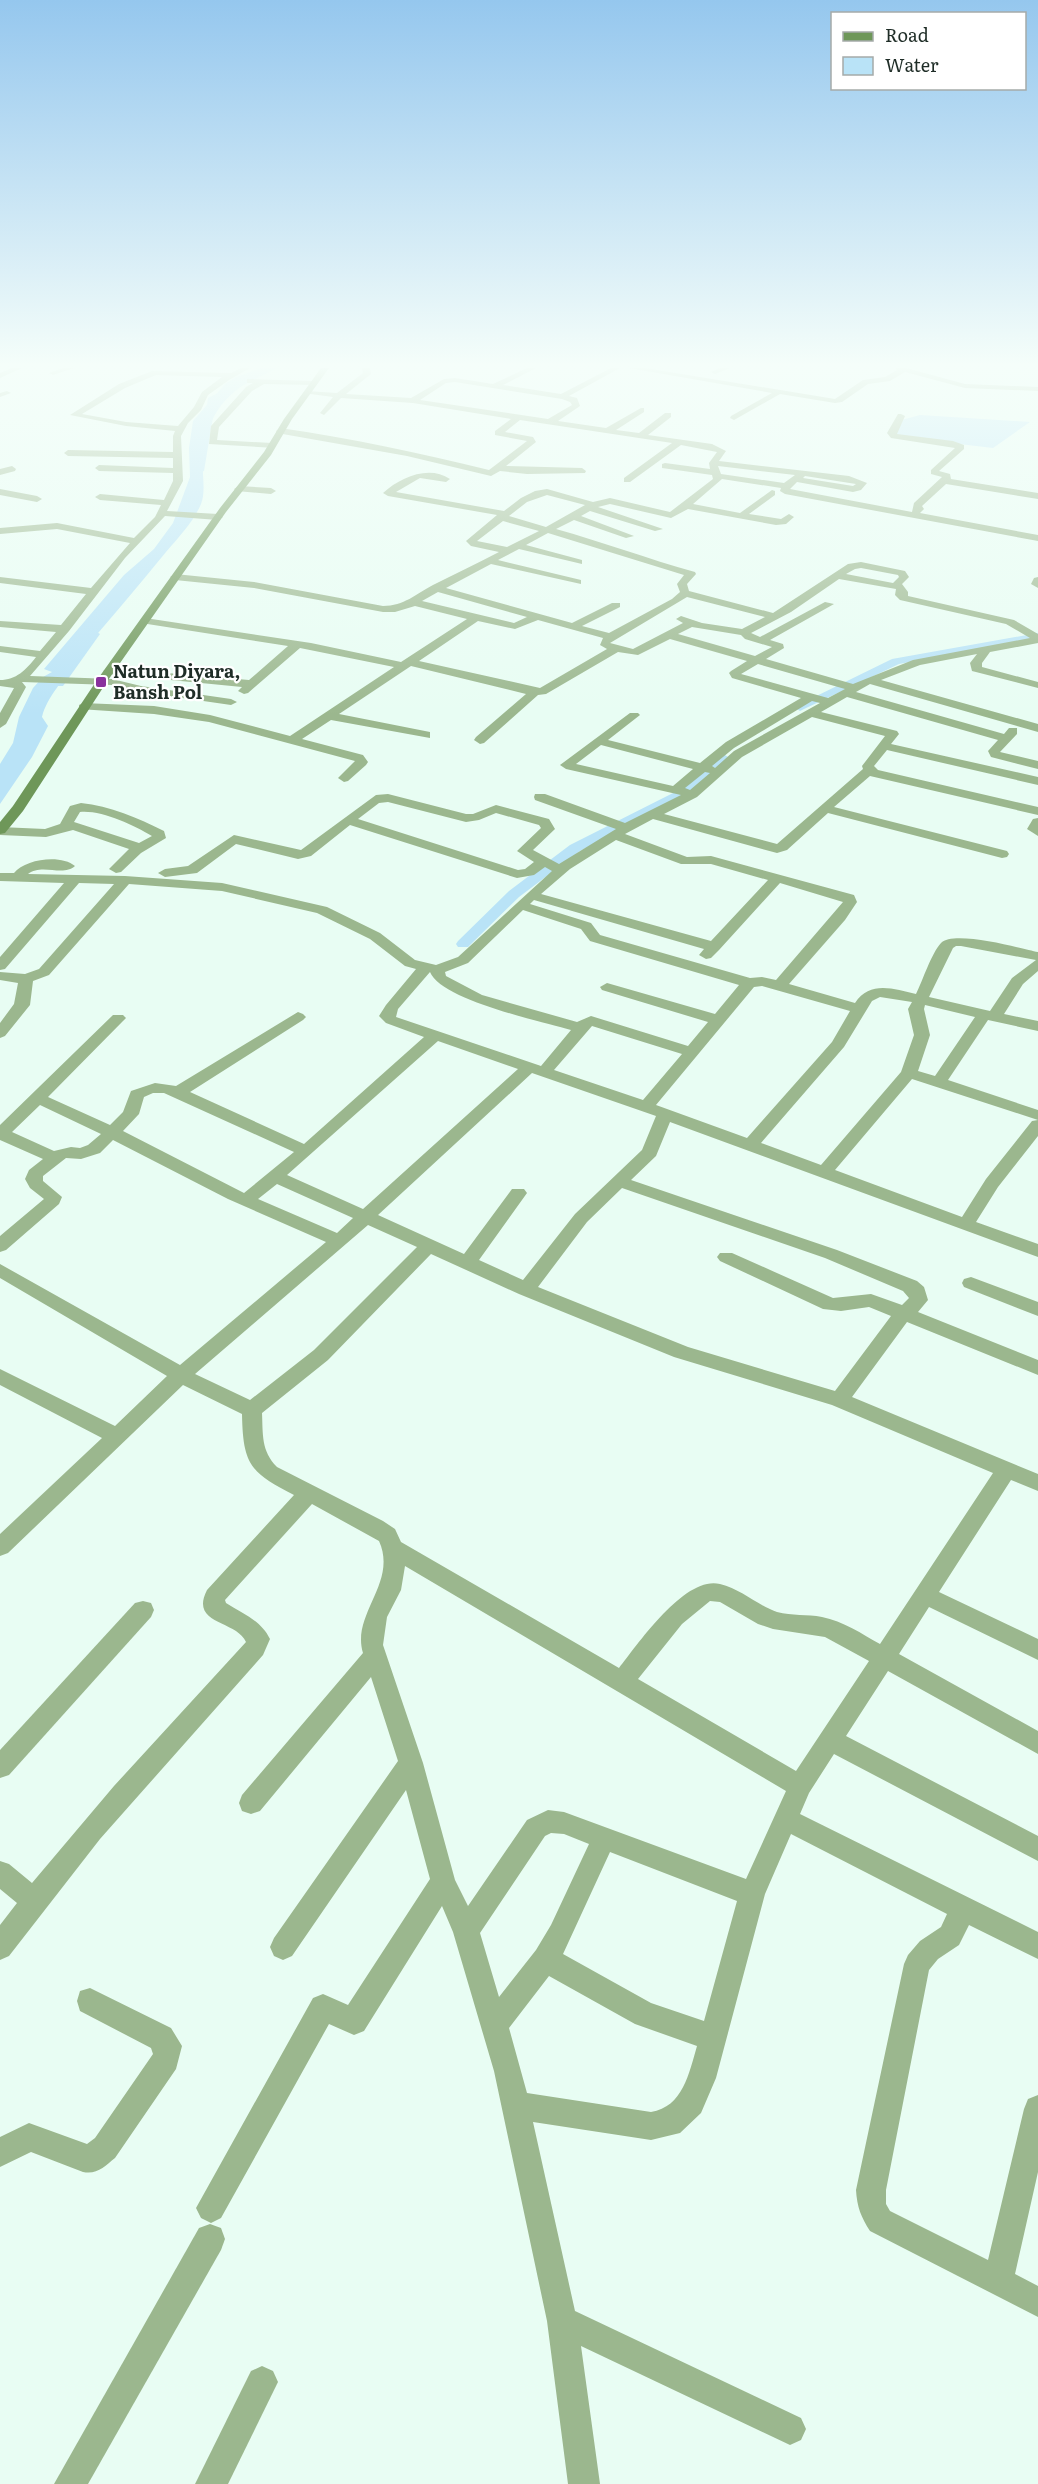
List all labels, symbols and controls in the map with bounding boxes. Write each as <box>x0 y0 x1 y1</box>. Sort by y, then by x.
legend <box>831 12 1026 90</box>
text: Road <box>885 21 929 48</box>
text: Water <box>885 51 939 78</box>
place label: Natun Diyara, Bansh Pol <box>113 657 240 705</box>
marker: Natun Diyara, Bansh Pol <box>94 675 108 689</box>

